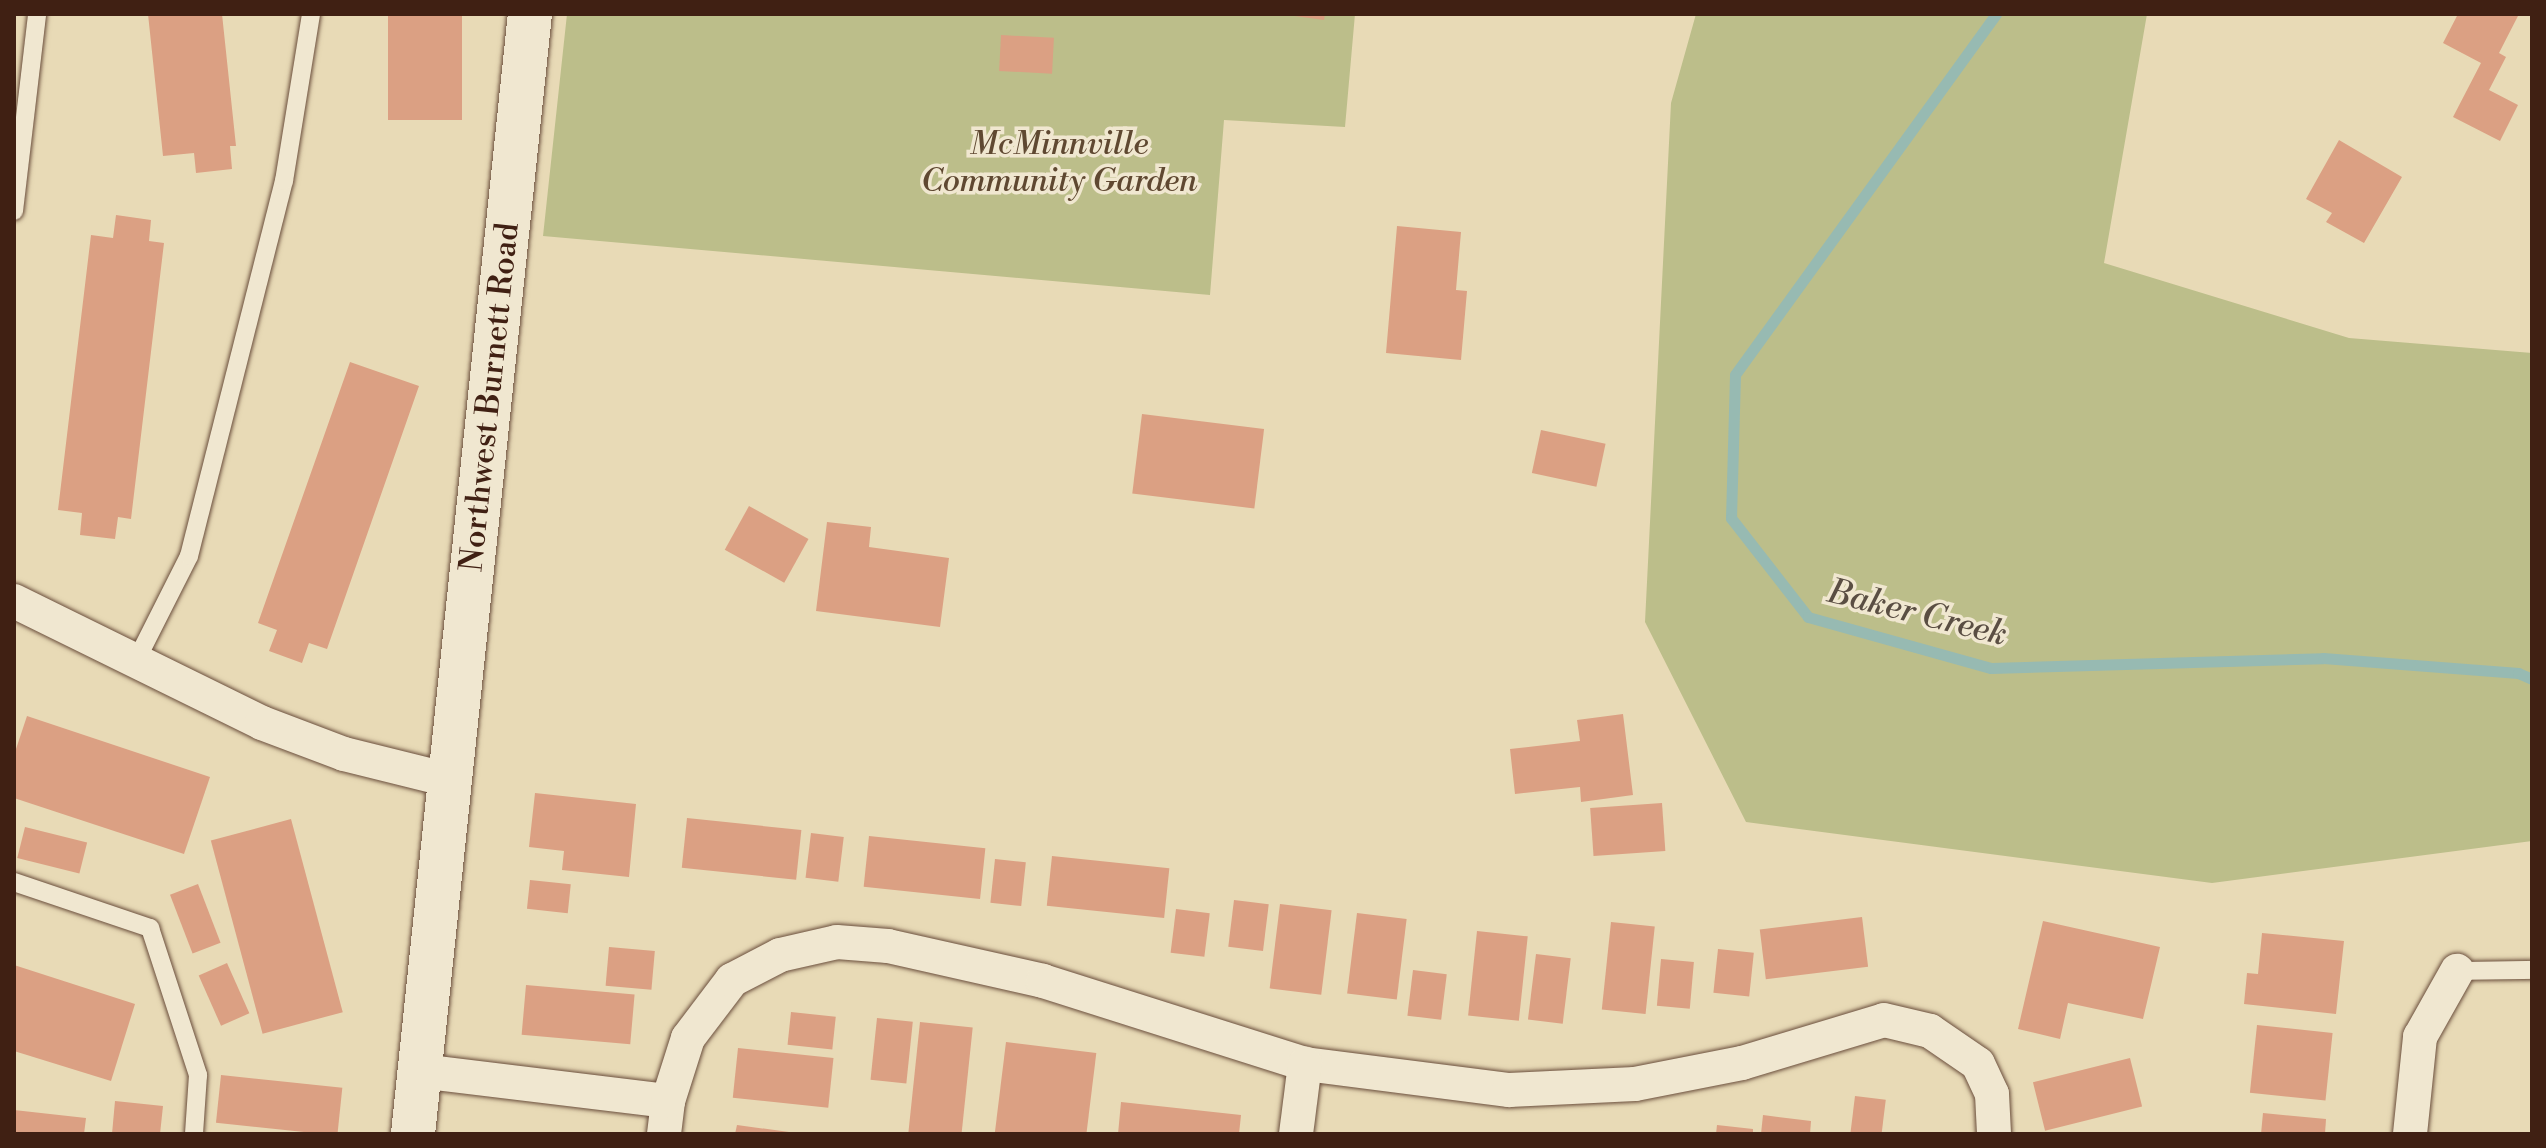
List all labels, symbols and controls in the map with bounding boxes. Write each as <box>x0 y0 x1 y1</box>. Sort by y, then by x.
park label: McMinnville Community Garden <box>921 126 1197 201</box>
street label: Northwest Burnett Road <box>453 221 527 573</box>
water label: Baker Creek <box>1823 572 2011 656</box>

